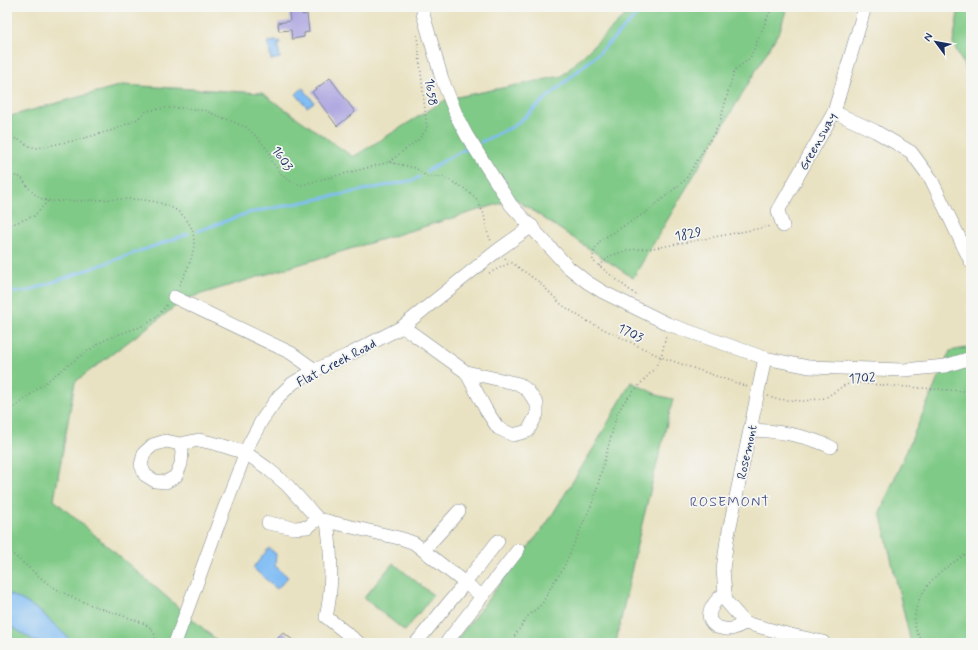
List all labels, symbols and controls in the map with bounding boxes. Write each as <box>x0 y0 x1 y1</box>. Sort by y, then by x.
north arrow <box>916 22 956 62</box>
text: N <box>920 30 936 44</box>
street label: 1658 <box>420 77 441 107</box>
street label: Greensway <box>795 110 841 174</box>
street label: 1603 <box>267 143 296 175</box>
street label: 1829 <box>673 224 703 245</box>
street label: 1703 <box>615 320 646 347</box>
street label: Flat Creek Road <box>294 335 379 391</box>
street label: 1702 <box>848 369 876 388</box>
street label: Rosemont <box>733 423 762 481</box>
district label: ROSEMONT <box>690 493 770 511</box>

